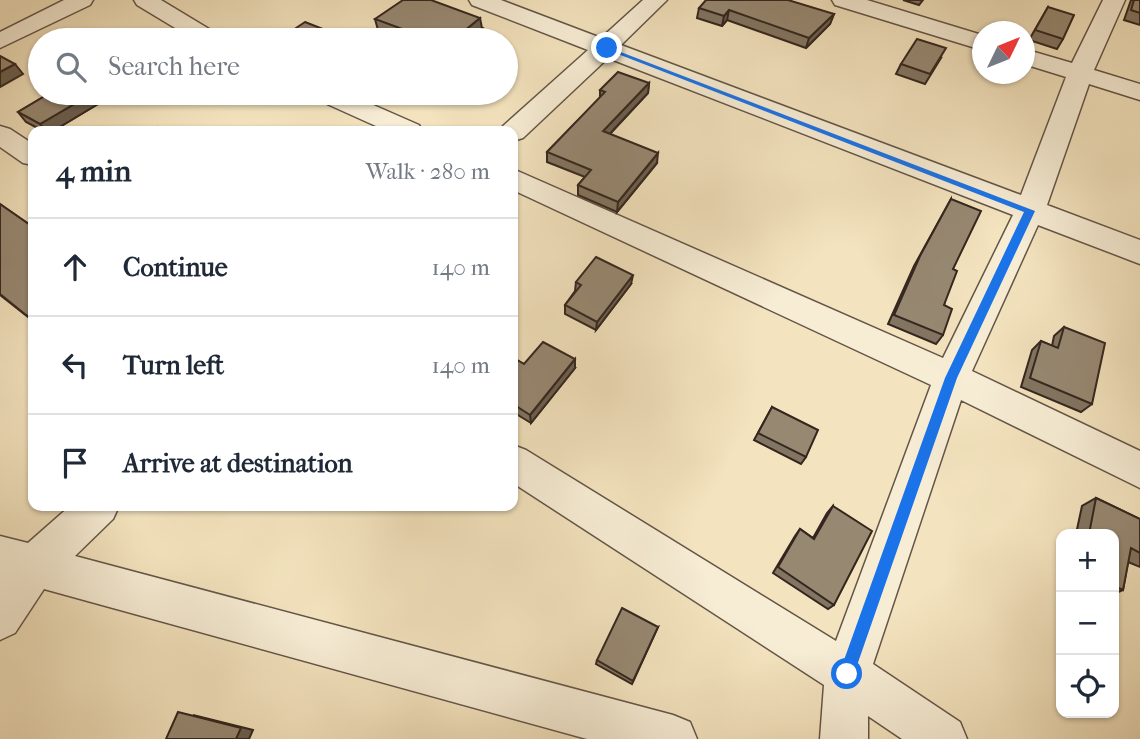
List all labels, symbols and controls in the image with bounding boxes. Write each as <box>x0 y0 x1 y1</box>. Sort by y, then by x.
north arrow <box>972 21 1035 84</box>
search box <box>28 28 518 105</box>
route end <box>591 32 622 63</box>
icon: search <box>52 48 90 86</box>
text: Search here <box>108 51 240 82</box>
text: 4 min <box>56 154 131 189</box>
text: Walk · 280 m <box>366 158 490 185</box>
icon: ahead <box>56 248 94 286</box>
text: Continue <box>123 252 228 283</box>
text: 140 m <box>431 254 490 281</box>
icon: left <box>56 346 94 384</box>
text: Turn left <box>123 350 224 381</box>
text: 140 m <box>431 352 490 379</box>
icon: arrive <box>56 444 94 482</box>
text: Arrive at destination <box>123 448 353 479</box>
map controls <box>1056 529 1119 718</box>
button: + <box>1056 529 1119 592</box>
button: − <box>1056 592 1119 655</box>
button: locate <box>1056 655 1119 718</box>
route start <box>831 658 862 689</box>

